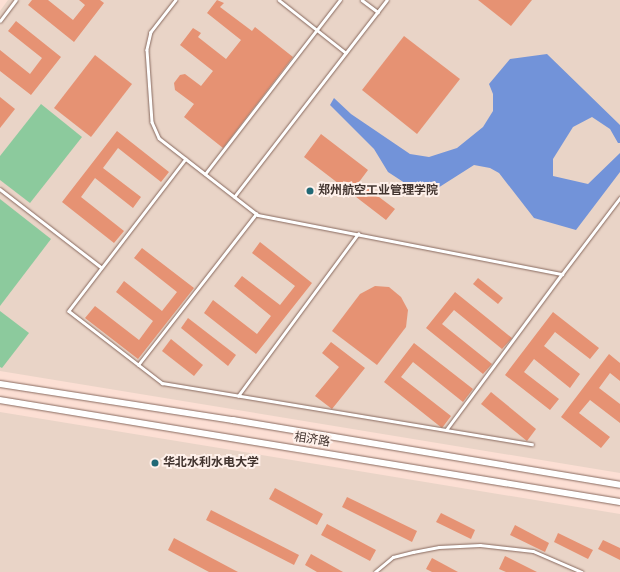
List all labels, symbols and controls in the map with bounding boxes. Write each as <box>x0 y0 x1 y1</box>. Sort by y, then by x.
place label: 郑州航空工业管理学院 <box>318 184 438 198</box>
marker: 郑州航空工业管理学院 <box>305 186 315 196</box>
street label: 相济路 <box>293 430 331 450</box>
place label: 华北水利水电大学 <box>163 456 259 470</box>
marker: 华北水利水电大学 <box>150 458 160 468</box>

